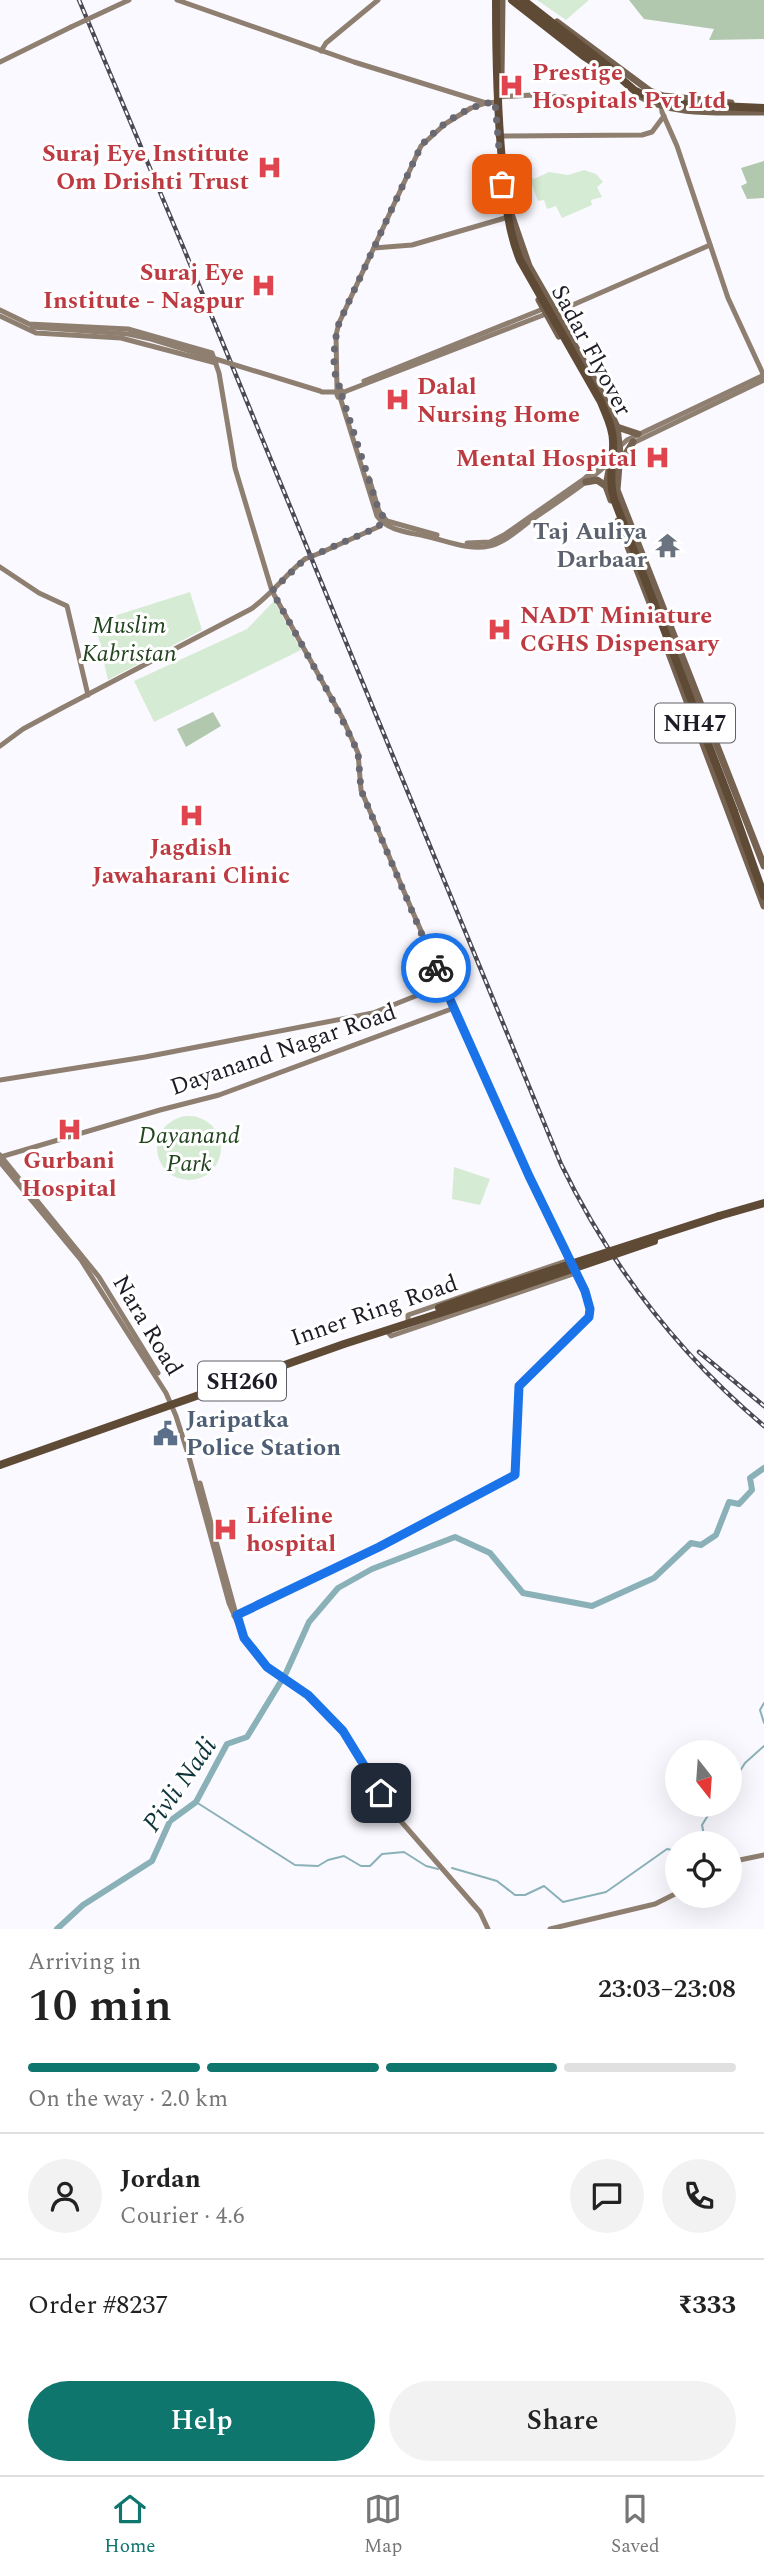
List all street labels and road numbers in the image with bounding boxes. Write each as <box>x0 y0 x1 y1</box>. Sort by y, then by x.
street label: Sadar Flyover <box>541 278 641 423</box>
road number: NH47 <box>655 704 735 743</box>
street label: Dayanand Nagar Road <box>165 994 401 1106</box>
street label: Inner Ring Road <box>286 1265 463 1356</box>
street label: Nara Road <box>103 1268 191 1383</box>
road number: SH260 <box>198 1362 286 1400</box>

